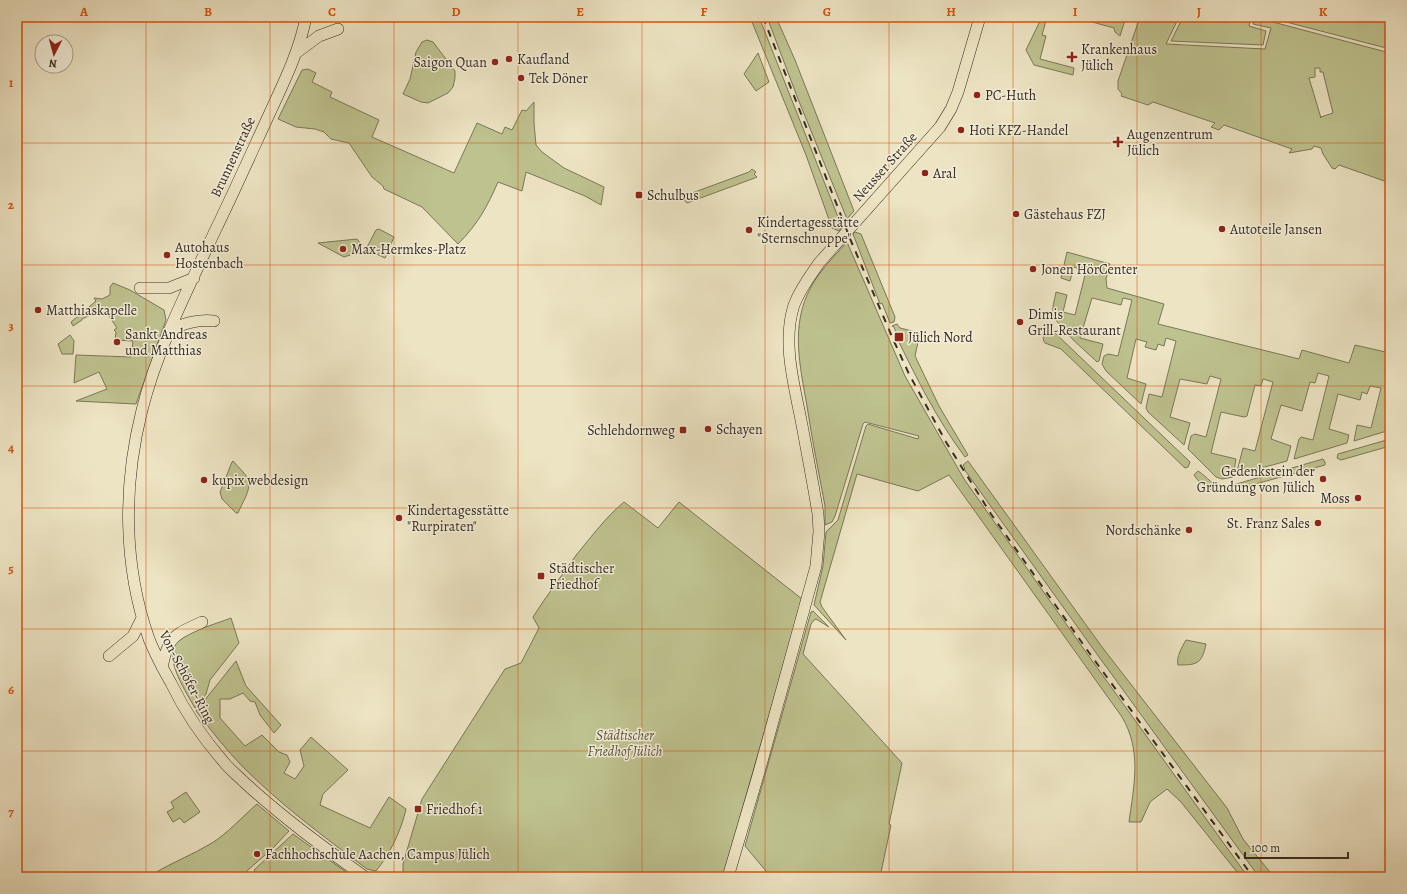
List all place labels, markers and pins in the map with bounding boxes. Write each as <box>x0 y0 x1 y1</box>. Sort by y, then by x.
place label: Krankenhaus Jülich <box>1081 40 1157 75</box>
place label: Kaufland <box>517 50 570 69</box>
marker: Krankenhaus Jülich <box>1066 51 1078 63</box>
place label: Saigon Quan <box>413 53 487 72</box>
marker: Kaufland <box>504 54 514 64</box>
marker: Saigon Quan <box>490 57 500 67</box>
place label: Tek Döner <box>529 69 589 88</box>
marker: Tek Döner <box>516 73 526 83</box>
place label: PC-Huth <box>985 86 1037 105</box>
marker: PC-Huth <box>972 90 982 100</box>
place label: Hoti KFZ-Handel <box>969 121 1069 140</box>
marker: Hoti KFZ-Handel <box>956 125 966 135</box>
place label: Augenzentrum Jülich <box>1126 125 1213 160</box>
marker: Augenzentrum Jülich <box>1112 136 1124 148</box>
place label: Aral <box>932 164 957 183</box>
marker: Aral <box>920 168 930 178</box>
place label: Schulbus <box>647 186 699 205</box>
marker: Schulbus <box>634 190 644 200</box>
place label: Gästehaus FZJ <box>1024 205 1106 224</box>
marker: Gästehaus FZJ <box>1011 209 1021 219</box>
place label: Kindertagesstätte "Sternschnuppe" <box>757 213 859 248</box>
place label: Autoteile Jansen <box>1229 220 1323 239</box>
marker: Autoteile Jansen <box>1217 224 1227 234</box>
marker: Kindertagesstätte "Sternschnuppe" <box>744 225 754 235</box>
place label: Autohaus Hostenbach <box>174 238 244 273</box>
place label: Max-Hermkes-Platz <box>351 240 466 259</box>
marker: Max-Hermkes-Platz <box>338 244 348 254</box>
marker: Autohaus Hostenbach <box>162 250 172 260</box>
place label: Jonen HörCenter <box>1041 260 1138 279</box>
marker: Jonen HörCenter <box>1028 264 1038 274</box>
place label: Matthiaskapelle <box>46 301 137 320</box>
marker: Matthiaskapelle <box>33 305 43 315</box>
place label: Dimis Grill-Restaurant <box>1028 305 1121 340</box>
marker: Dimis Grill-Restaurant <box>1015 317 1025 327</box>
place label: Sankt Andreas und Matthias <box>125 325 207 360</box>
place label: Jülich Nord <box>908 328 973 347</box>
marker: Jülich Nord <box>893 331 905 343</box>
marker: Sankt Andreas und Matthias <box>112 337 122 347</box>
place label: Schayen <box>716 420 763 439</box>
place label: Schlehdornweg <box>587 421 675 440</box>
marker: Schayen <box>703 424 713 434</box>
marker: Schlehdornweg <box>678 425 688 435</box>
place label: Gedenkstein der Gründung von Jülich <box>1197 462 1316 497</box>
place label: kupix webdesign <box>212 471 309 490</box>
marker: Gedenkstein der Gründung von Jülich <box>1318 474 1328 484</box>
marker: kupix webdesign <box>199 475 209 485</box>
place label: Moss <box>1320 489 1350 508</box>
marker: Moss <box>1353 493 1363 503</box>
place label: Kindertagesstätte "Rurpiraten" <box>407 501 509 536</box>
marker: Kindertagesstätte "Rurpiraten" <box>394 513 404 523</box>
place label: St. Franz Sales <box>1227 514 1310 533</box>
marker: St. Franz Sales <box>1313 518 1323 528</box>
place label: Nordschänke <box>1105 521 1181 540</box>
marker: Nordschänke <box>1184 525 1194 535</box>
place label: Städtischer Friedhof <box>549 559 615 594</box>
marker: Städtischer Friedhof <box>536 571 546 581</box>
place label: Friedhof 1 <box>426 800 483 819</box>
marker: Friedhof 1 <box>413 804 423 814</box>
place label: Fachhochschule Aachen, Campus Jülich <box>265 845 490 864</box>
marker: Fachhochschule Aachen, Campus Jülich <box>252 849 262 859</box>

